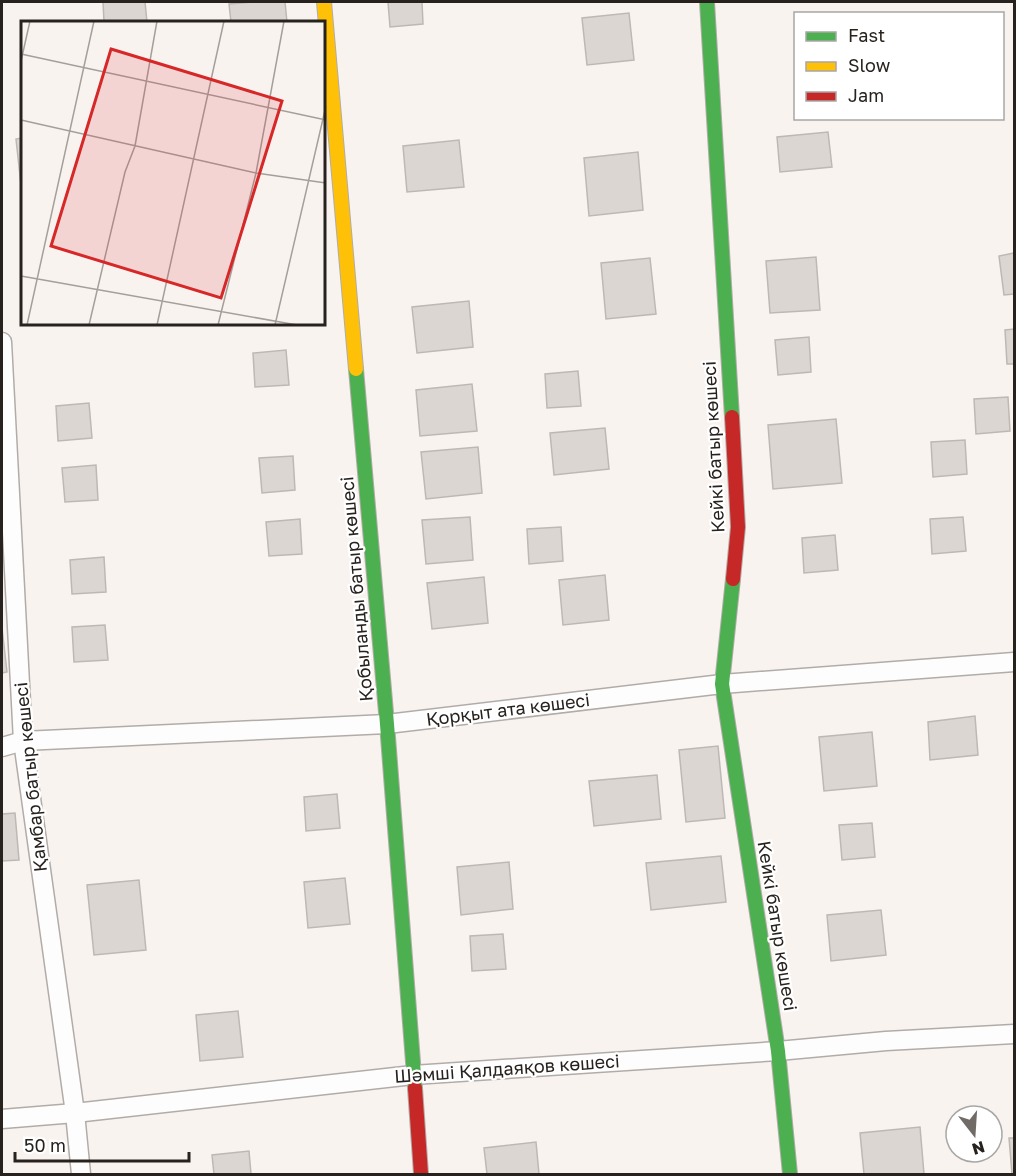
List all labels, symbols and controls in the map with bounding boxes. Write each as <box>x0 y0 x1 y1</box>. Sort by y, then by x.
legend <box>794 12 1004 120</box>
inset map <box>21 21 326 326</box>
text: Fast <box>848 24 885 46</box>
text: Slow <box>848 54 891 76</box>
text: Jam <box>848 84 884 106</box>
street label: Кейкі батыр көшесі <box>698 361 728 534</box>
street label: Қобыланды батыр көшесі <box>335 476 377 703</box>
street label: Қамбар батыр көшесі <box>9 681 51 873</box>
street label: Қорқыт ата көшесі <box>425 688 591 730</box>
street label: Кейкі батыр көшесі <box>754 839 802 1013</box>
street label: Шәмші Қалдаяқов көшесі <box>394 1049 620 1087</box>
north arrow <box>944 1104 1004 1164</box>
scale bar <box>15 1125 189 1163</box>
text: 50 m <box>24 1134 66 1156</box>
text: N <box>970 1137 987 1160</box>

